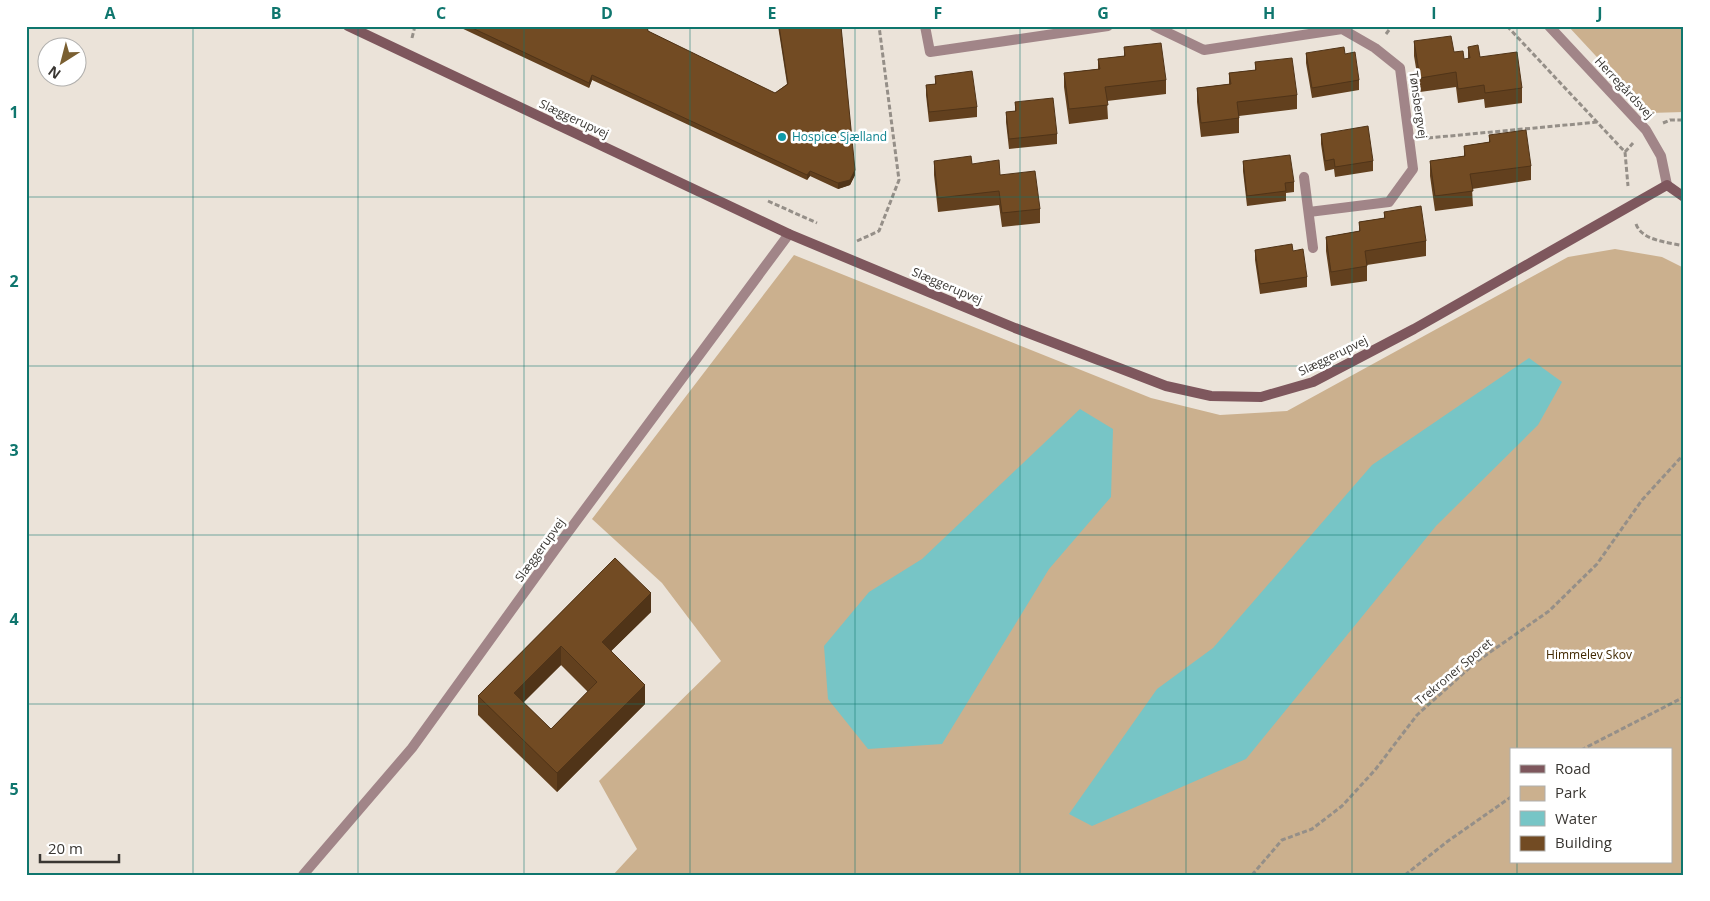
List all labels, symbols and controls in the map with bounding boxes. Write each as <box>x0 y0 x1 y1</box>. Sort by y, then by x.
text: A <box>104 2 116 24</box>
text: B <box>271 2 281 24</box>
text: C <box>436 2 446 24</box>
text: D <box>601 2 613 24</box>
text: E <box>768 2 777 24</box>
text: F <box>934 2 942 24</box>
text: G <box>1097 2 1109 24</box>
text: H <box>1263 2 1275 24</box>
text: I <box>1431 2 1437 24</box>
text: J <box>1595 2 1603 24</box>
north arrow <box>38 38 88 88</box>
street label: Herregårdsvej <box>1591 53 1658 122</box>
text: N <box>44 62 64 84</box>
street label: Tønsbergvej <box>1405 70 1432 140</box>
street label: Slæggerupvej <box>537 95 612 142</box>
text: 1 <box>9 101 19 123</box>
place label: Hospice Sjælland <box>792 128 887 145</box>
marker: Hospice Sjælland <box>776 131 788 143</box>
street label: Slæggerupvej <box>909 263 985 308</box>
text: 2 <box>9 270 19 292</box>
street label: Slæggerupvej <box>1295 331 1370 380</box>
text: 3 <box>9 439 19 461</box>
street label: Slæggerupvej <box>511 514 569 585</box>
text: 4 <box>9 608 19 630</box>
street label: Trekroner Sporet <box>1411 634 1496 709</box>
park label: Himmelev Skov <box>1546 646 1632 663</box>
legend <box>1510 748 1672 864</box>
text: Road <box>1555 758 1591 778</box>
text: 5 <box>9 778 19 800</box>
text: Park <box>1555 782 1586 802</box>
text: Water <box>1555 808 1597 828</box>
scale bar <box>40 831 119 863</box>
text: Building <box>1555 832 1612 852</box>
text: 20 m <box>48 838 83 858</box>

